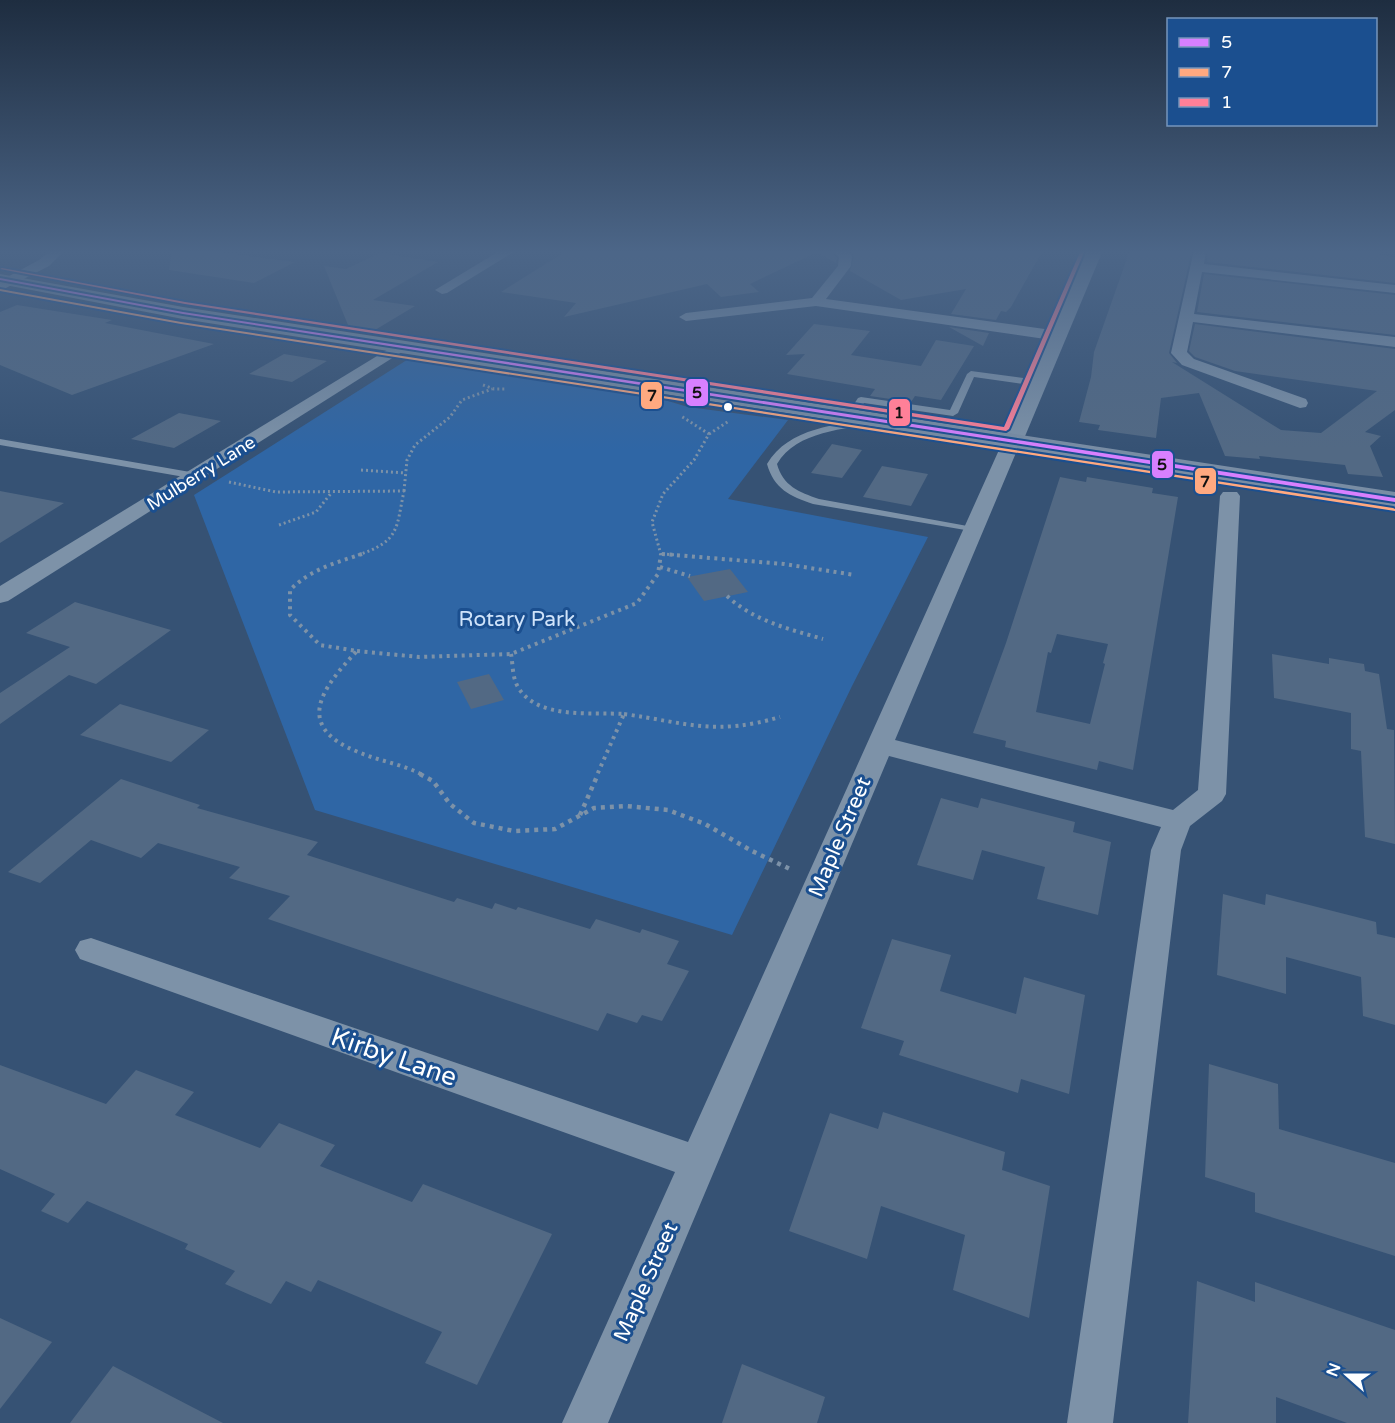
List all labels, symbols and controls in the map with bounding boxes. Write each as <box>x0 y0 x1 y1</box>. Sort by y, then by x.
legend <box>1167 18 1377 126</box>
text: 5 <box>1221 31 1232 53</box>
text: 7 <box>1221 61 1232 83</box>
text: 1 <box>1221 91 1232 113</box>
line badge: 5 <box>685 378 709 407</box>
line badge: 7 <box>640 381 663 410</box>
text: 5 <box>692 383 702 403</box>
text: 7 <box>647 386 657 406</box>
line badge: 1 <box>888 398 911 427</box>
unlabelled marker <box>722 401 734 413</box>
text: 1 <box>894 403 904 423</box>
street label: Mulberry Lane <box>143 431 259 515</box>
line badge: 5 <box>1151 450 1174 479</box>
text: 5 <box>1157 455 1167 475</box>
line badge: 7 <box>1194 467 1217 495</box>
text: 7 <box>1200 472 1210 492</box>
park label: Rotary Park <box>458 607 576 632</box>
street label: Maple Street <box>803 773 877 901</box>
street label: Kirby Lane <box>327 1021 461 1093</box>
street label: Maple Street <box>609 1218 683 1346</box>
north arrow <box>1317 1345 1377 1405</box>
text: N <box>1322 1360 1346 1380</box>

